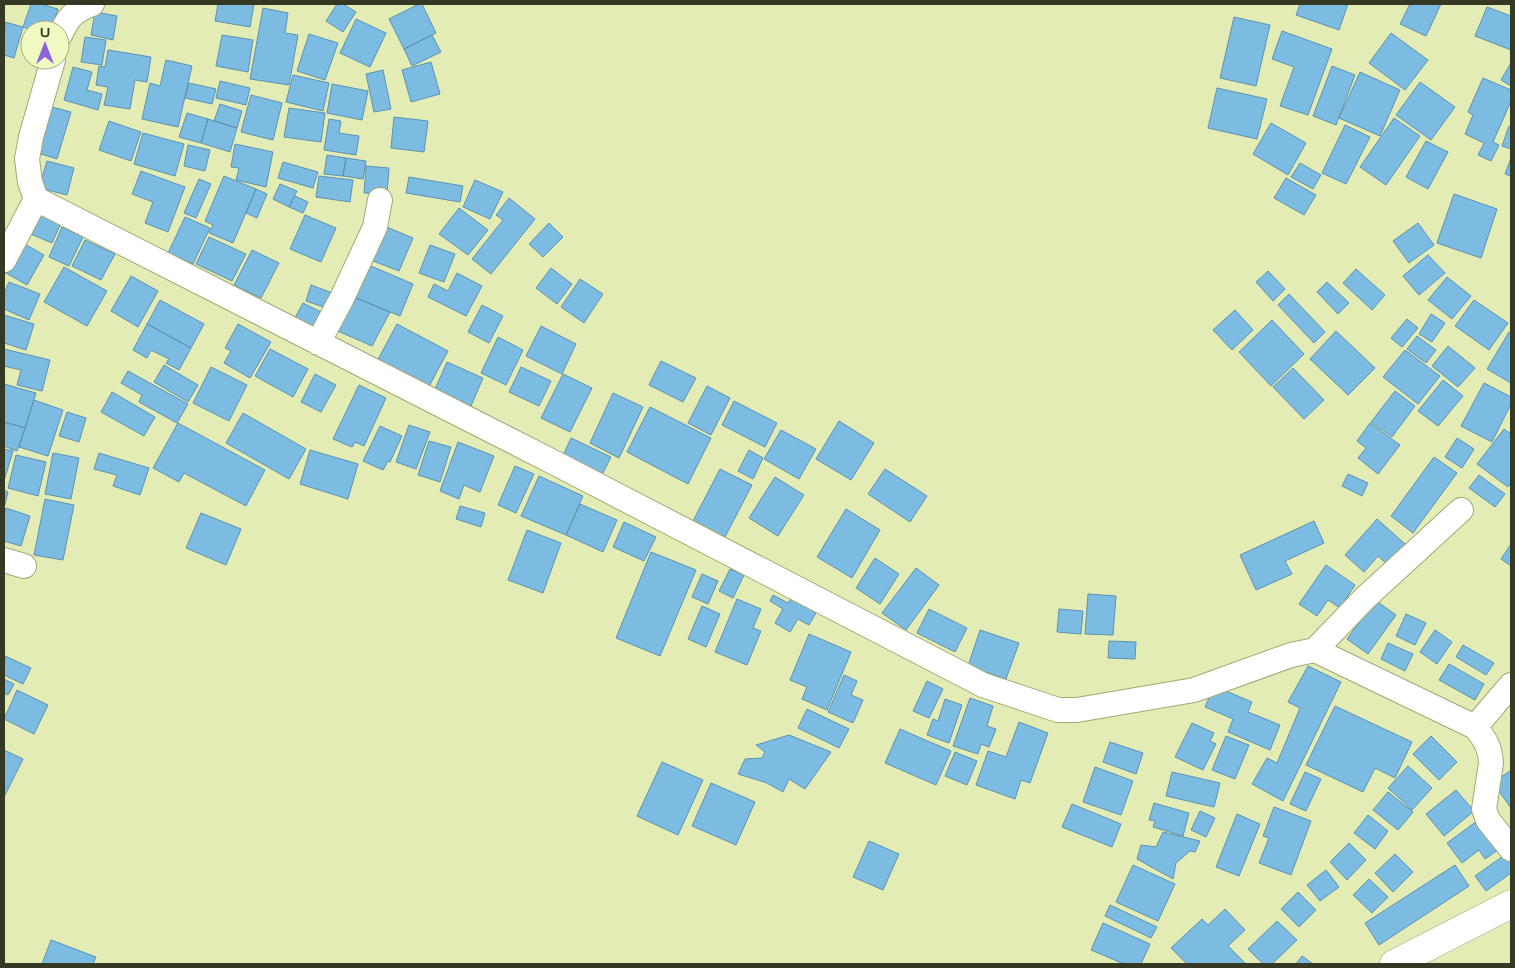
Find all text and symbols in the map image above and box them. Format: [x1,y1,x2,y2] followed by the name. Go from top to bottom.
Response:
[20,20,70,70] north arrow
[40,24,50,41] text: U

